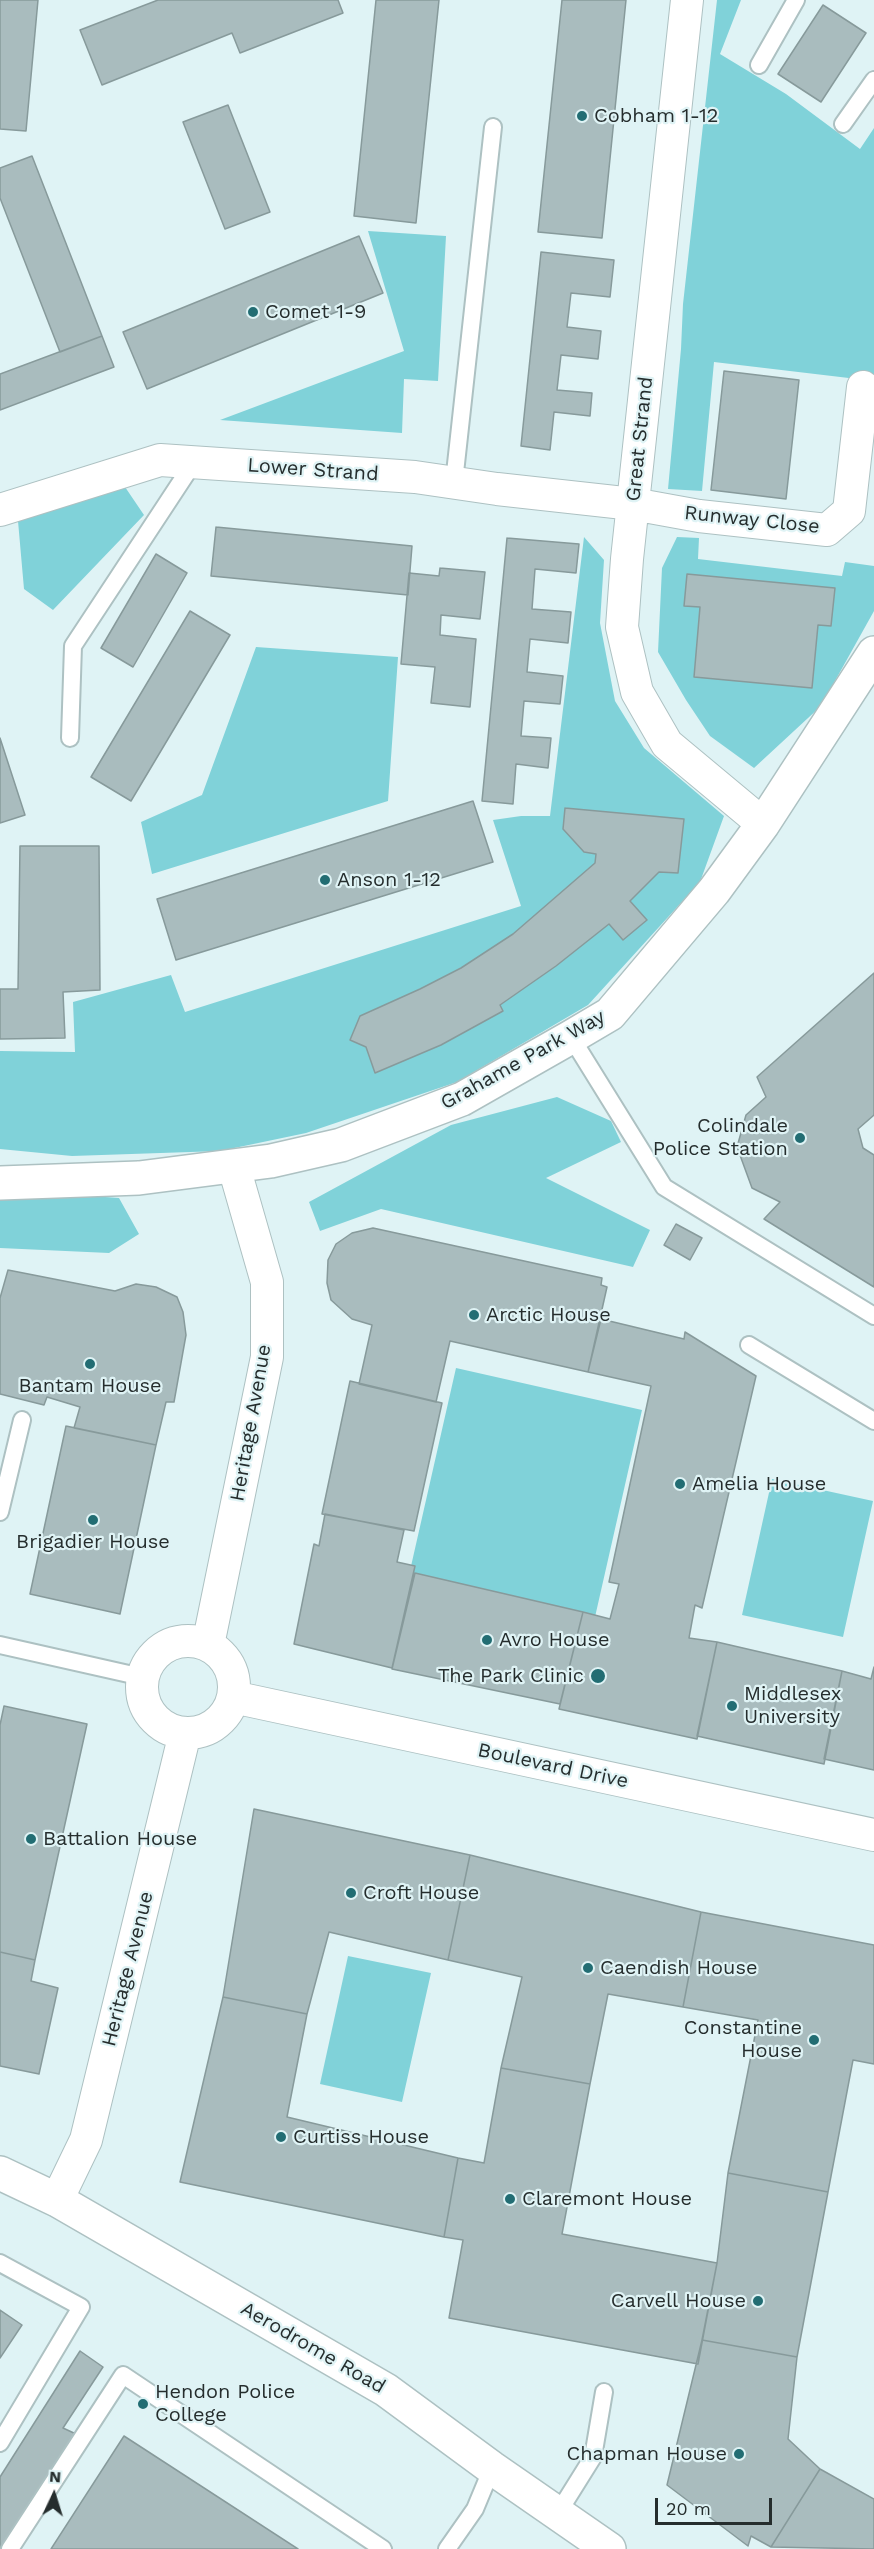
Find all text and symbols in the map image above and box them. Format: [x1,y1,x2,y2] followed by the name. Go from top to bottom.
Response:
[594,104,718,128] place label: Cobham 1-12
[575,109,589,123] marker: Cobham 1-12
[265,300,366,324] place label: Comet 1-9
[246,305,260,319] marker: Comet 1-9
[622,375,658,503] street label: Great Strand
[247,453,379,487] street label: Lower Strand
[683,501,821,539] street label: Runway Close
[337,868,441,892] place label: Anson 1-12
[318,873,332,887] marker: Anson 1-12
[437,1005,609,1115] street label: Grahame Park Way
[653,1114,788,1161] place label: Colindale Police Station
[793,1131,807,1145] marker: Colindale Police Station
[486,1303,611,1327] place label: Arctic House
[467,1308,481,1322] marker: Arctic House
[225,1343,277,1503] street label: Heritage Avenue
[83,1357,97,1371] marker: Bantam House
[18,1374,162,1398] place label: Bantam House
[692,1472,826,1496] place label: Amelia House
[673,1477,687,1491] marker: Amelia House
[86,1513,100,1527] marker: Brigadier House
[16,1530,170,1554] place label: Brigadier House
[499,1628,610,1652] place label: Avro House
[480,1633,494,1647] marker: Avro House
[438,1664,584,1688] place label: The Park Clinic
[589,1667,607,1685] marker: The Park Clinic
[744,1682,841,1729] place label: Middlesex University
[725,1699,739,1713] marker: Middlesex University
[476,1738,630,1794] street label: Boulevard Drive
[43,1827,197,1851] place label: Battalion House
[24,1832,38,1846] marker: Battalion House
[363,1881,479,1905] place label: Croft House
[344,1886,358,1900] marker: Croft House
[97,1889,159,2049] street label: Heritage Avenue
[600,1956,757,1980] place label: Caendish House
[581,1961,595,1975] marker: Caendish House
[684,2016,802,2063] place label: Constantine House
[807,2033,821,2047] marker: Constantine House
[293,2125,429,2149] place label: Curtiss House
[274,2130,288,2144] marker: Curtiss House
[522,2187,692,2211] place label: Claremont House
[503,2192,517,2206] marker: Claremont House
[611,2289,746,2313] place label: Carvell House
[751,2294,765,2308] marker: Carvell House
[236,2297,390,2399] street label: Aerodrome Road
[155,2380,295,2427] place label: Hendon Police College
[136,2397,150,2411] marker: Hendon Police College
[567,2442,727,2466] place label: Chapman House
[732,2447,746,2461] marker: Chapman House
[24,2465,84,2525] north arrow
[49,2467,62,2486] text: N
[658,2486,775,2524] scale bar
[666,2498,711,2519] text: 20 m

